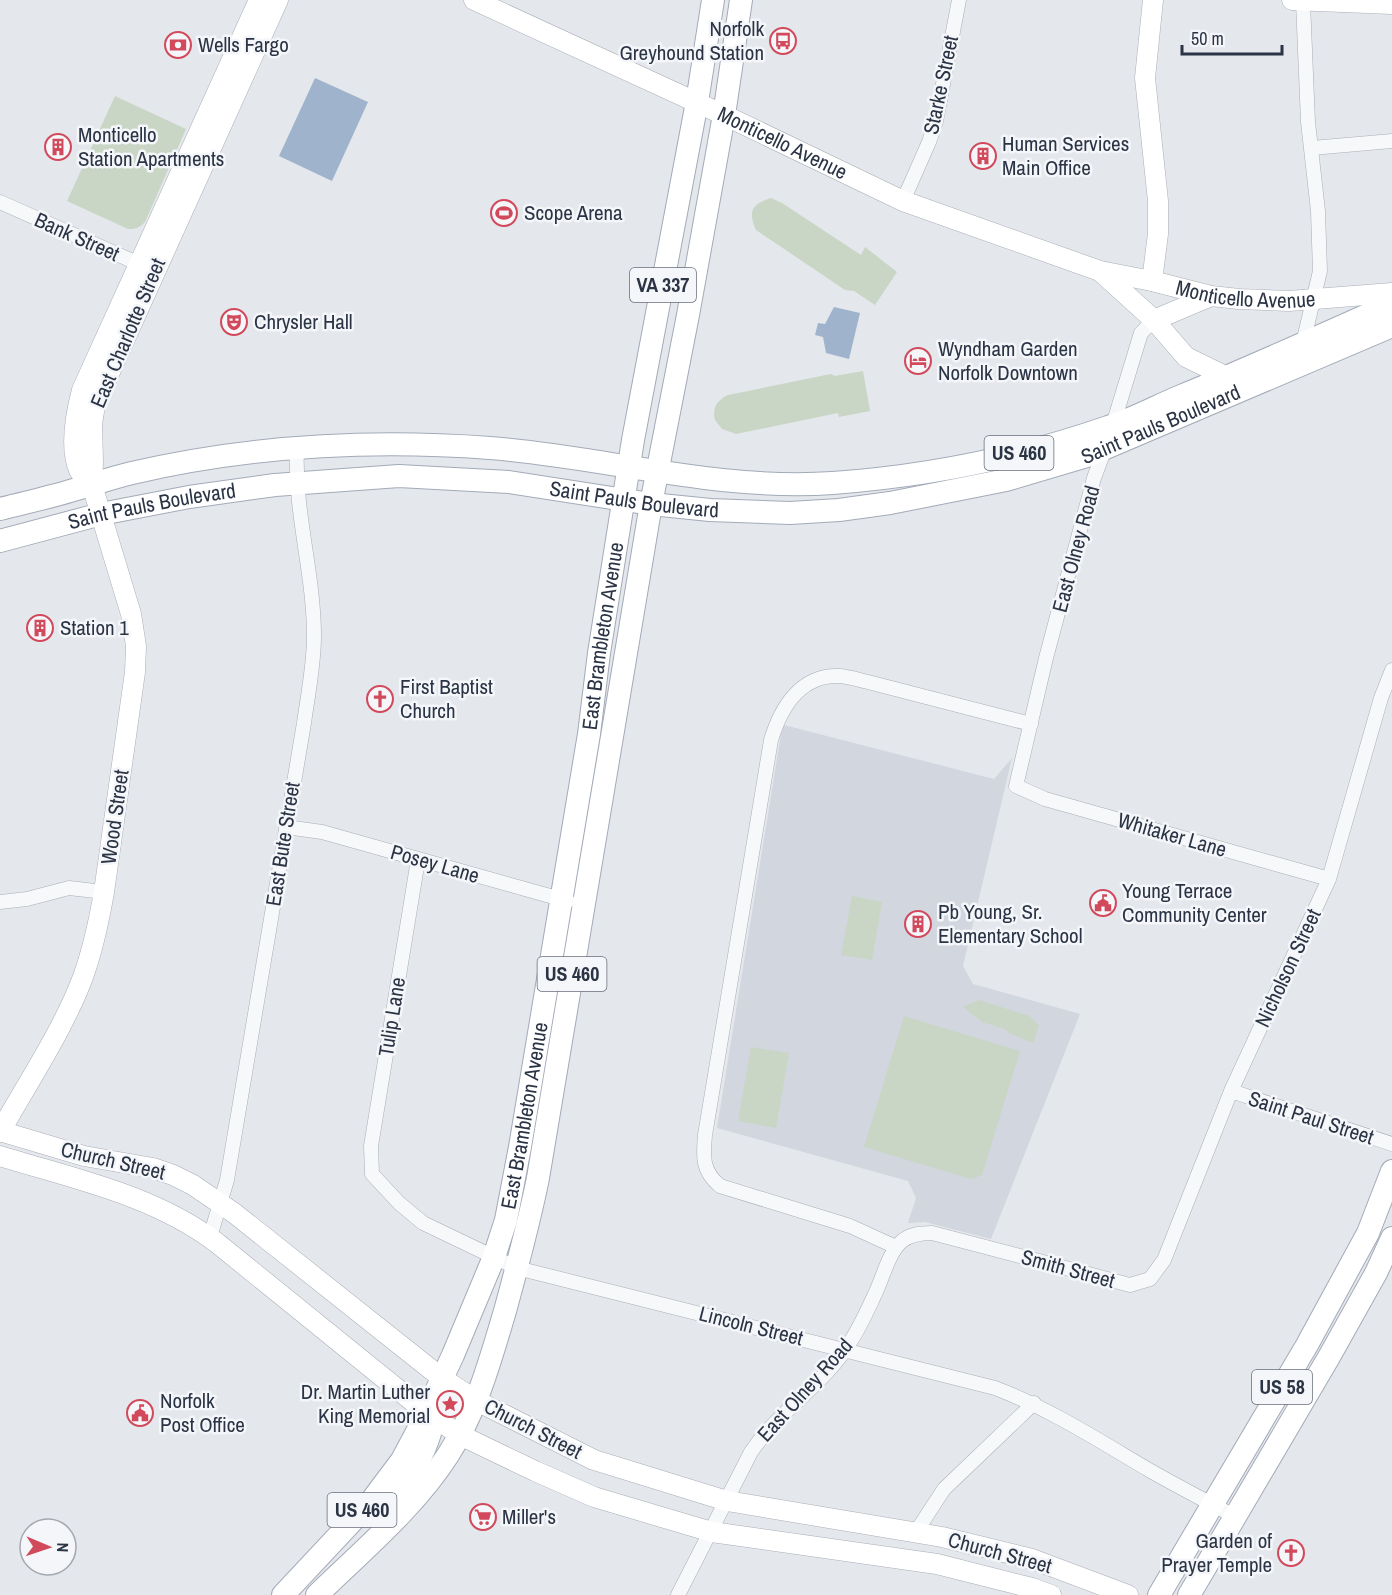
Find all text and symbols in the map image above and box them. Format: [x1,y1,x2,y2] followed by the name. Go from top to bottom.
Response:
[619,14,764,67] place label: Norfolk Greyhound Station
[1182,18,1282,56] scale bar
[768,26,798,56] bus stop icon: Norfolk Greyhound Station
[1191,26,1224,51] text: 50 m
[163,30,193,60] bank icon: Wells Fargo
[198,30,289,59] place label: Wells Fargo
[916,33,965,137] street label: Starke Street
[713,99,852,186] street label: Monticello Avenue
[78,120,224,173] place label: Monticello Station Apartments
[1002,129,1129,182] place label: Human Services Main Office
[43,132,73,162] building icon: Monticello Station Apartments
[968,141,998,171] building icon: Human Services Main Office
[489,198,519,228] sports icon: Scope Arena
[524,198,623,227] place label: Scope Arena
[30,205,124,268] street label: Bank Street
[83,253,172,412] street label: East Charlotte Street
[630,268,696,302] road number: VA 337
[1173,273,1316,315] street label: Monticello Avenue
[219,307,249,337] theatre icon: Chrysler Hall
[254,307,353,336] place label: Chrysler Hall
[938,334,1078,387] place label: Wyndham Garden Norfolk Downtown
[903,346,933,376] hotel icon: Wyndham Garden Norfolk Downtown
[1076,377,1245,471] street label: Saint Pauls Boulevard
[984,436,1054,470] road number: US 460
[548,473,719,524] street label: Saint Pauls Boulevard
[64,476,238,536] street label: Saint Pauls Boulevard
[1045,482,1106,615] street label: East Olney Road
[575,540,630,732] street label: East Brambleton Avenue
[25,613,55,643] building icon: Station 1
[60,613,129,642] place label: Station 1
[400,672,493,725] place label: First Baptist Church
[365,684,395,714] church icon: First Baptist Church
[94,767,136,866] street label: Wood Street
[258,780,307,908] street label: East Bute Street
[1114,805,1230,864] street label: Whitaker Lane
[387,837,483,890] street label: Posey Lane
[1122,876,1267,929] place label: Young Terrace Community Center
[1088,888,1118,918] public building icon: Young Terrace Community Center
[938,897,1083,950] place label: Pb Young, Sr. Elementary School
[1248,904,1328,1032] street label: Nicholson Street
[903,909,933,939] building icon: Pb Young, Sr. Elementary School
[538,957,606,991] road number: US 460
[371,975,412,1059] street label: Tulip Lane
[493,1020,555,1212] street label: East Brambleton Avenue
[1245,1084,1378,1151] street label: Saint Paul Street
[58,1134,168,1187] street label: Church Street
[1018,1242,1118,1295] street label: Smith Street
[696,1299,806,1352] street label: Lincoln Street
[750,1332,859,1448] street label: East Olney Road
[1252,1370,1312,1404] road number: US 58
[301,1377,430,1430] place label: Dr. Martin Luther King Memorial
[160,1386,245,1439] place label: Norfolk Post Office
[435,1389,465,1419] place icon: Dr. Martin Luther King Memorial
[479,1392,587,1466] street label: Church Street
[125,1398,155,1428] public building icon: Norfolk Post Office
[328,1493,397,1527] road number: US 460
[468,1502,498,1532] supermarket icon: Miller's
[502,1502,556,1531] place label: Miller's
[18,1517,78,1577] north arrow
[945,1525,1055,1580] street label: Church Street
[1161,1526,1272,1579] place label: Garden of Prayer Temple
[1276,1538,1306,1568] church icon: Garden of Prayer Temple
[52,1542,74,1553] text: N

